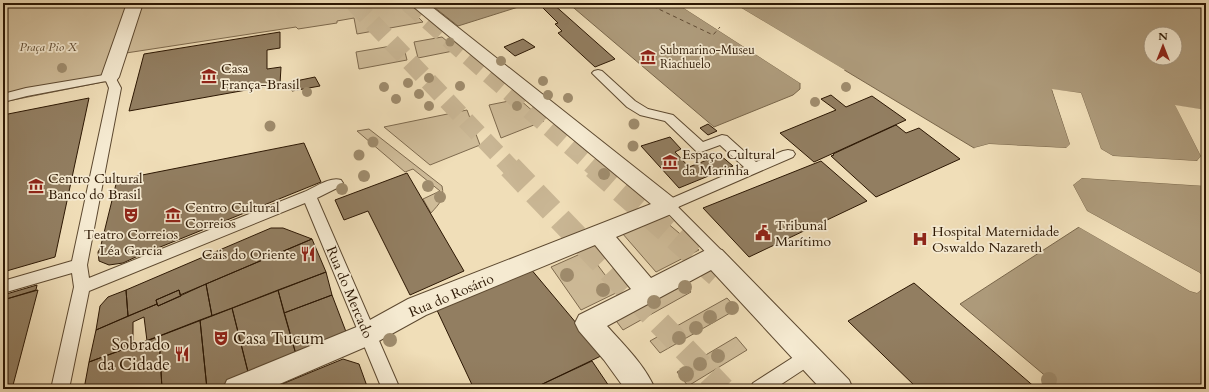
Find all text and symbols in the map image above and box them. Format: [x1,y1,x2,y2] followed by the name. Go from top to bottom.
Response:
[1143,26,1183,66] north arrow
[1158,29,1168,44] text: N
[19,39,77,55] park label: Praça Pio X
[660,42,755,72] place label: Submarino-Museu Riachuelo
[639,48,657,66] museum icon: Submarino-Museu Riachuelo
[221,59,300,94] place label: Casa França-Brasil
[200,67,218,85] museum icon: Casa França-Brasil
[682,145,776,180] place label: Espaço Cultural da Marinha
[661,153,679,171] museum icon: Espaço Cultural da Marinha
[48,169,143,204] place label: Centro Cultural Banco do Brasil
[27,177,45,195] museum icon: Centro Cultural Banco do Brasil
[185,198,280,233] place label: Centro Cultural Correios
[122,206,140,224] theatre icon: Teatro Correios Léa Garcia
[164,206,182,224] museum icon: Centro Cultural Correios
[775,216,831,251] place label: Tribunal Marítimo
[932,222,1059,257] place label: Hospital Maternidade Oswaldo Nazareth
[754,224,772,242] public building icon: Tribunal Marítimo
[84,225,179,260] place label: Teatro Correios Léa Garcia
[911,230,929,248] hospital icon: Hospital Maternidade Oswaldo Nazareth
[322,243,378,341] street label: Rua do Mercado
[202,245,296,264] place label: Cais do Oriente
[299,245,317,263] restaurant icon: Cais do Oriente
[406,269,497,322] street label: Rua do Rosário
[233,327,325,350] place label: Casa Tucum
[212,329,230,347] theatre icon: Casa Tucum
[98,333,170,376] place label: Sobrado da Cidade
[173,345,191,363] restaurant icon: Sobrado da Cidade

